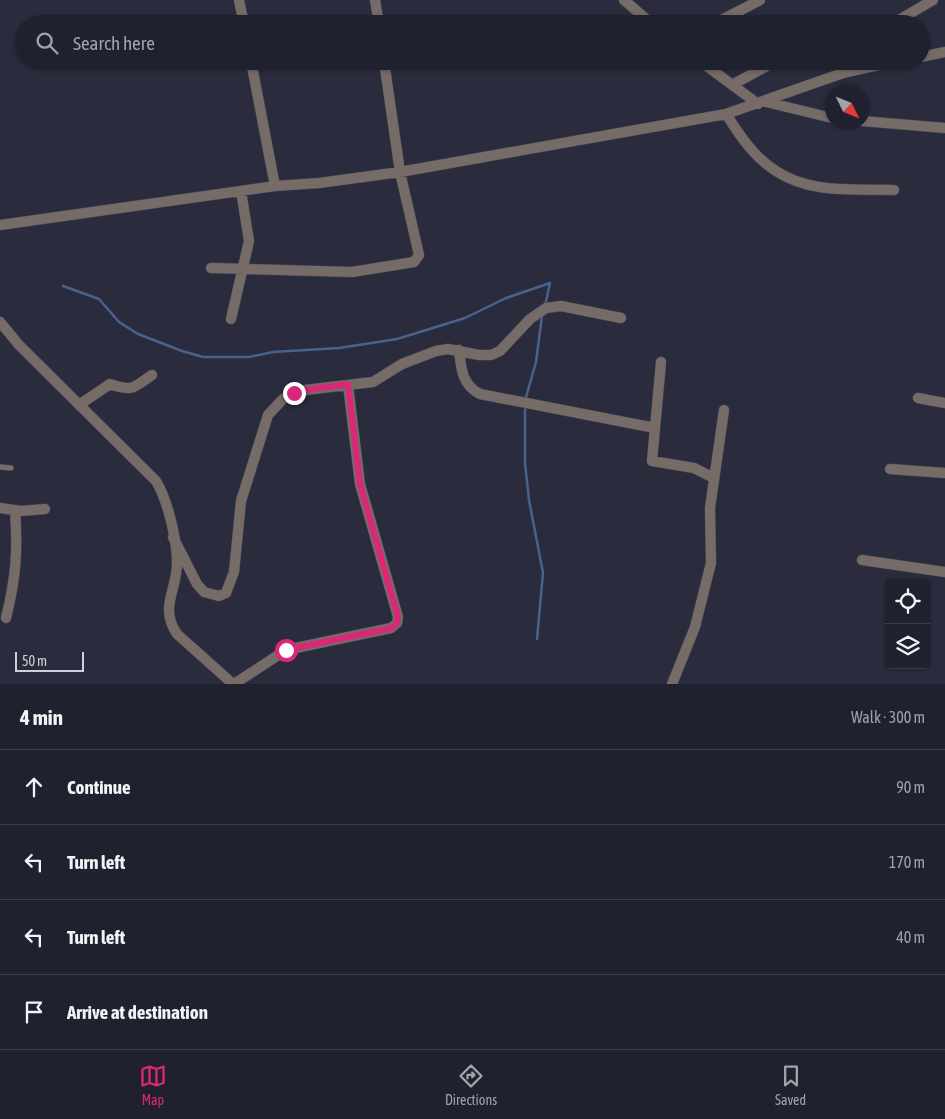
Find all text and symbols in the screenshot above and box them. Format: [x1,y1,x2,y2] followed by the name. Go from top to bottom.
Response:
[15,15,930,70] search box
[33,29,61,57] icon: search
[73,32,155,54] text: Search here
[825,85,870,130] north arrow
[283,382,306,405] route end
[885,579,930,669] map controls
[885,579,930,624] button: locate
[885,624,930,669] button: layers
[275,639,298,662] route start
[15,649,84,672] scale bar
[22,653,47,669] text: 50 m
[20,705,63,729] text: 4 min
[851,708,925,726] text: Walk · 300 m
[20,773,48,801] icon: ahead
[67,776,131,798] text: Continue
[896,778,925,796] text: 90 m
[20,848,48,876] icon: left
[67,851,125,873] text: Turn left
[889,853,925,871] text: 170 m
[20,923,48,951] icon: left
[67,926,125,948] text: Turn left
[896,928,925,946] text: 40 m
[20,998,48,1026] icon: arrive
[67,1001,208,1023] text: Arrive at destination
[139,1062,167,1108] tab: Map
[445,1062,497,1108] tab: Directions
[775,1062,806,1108] tab: Saved

